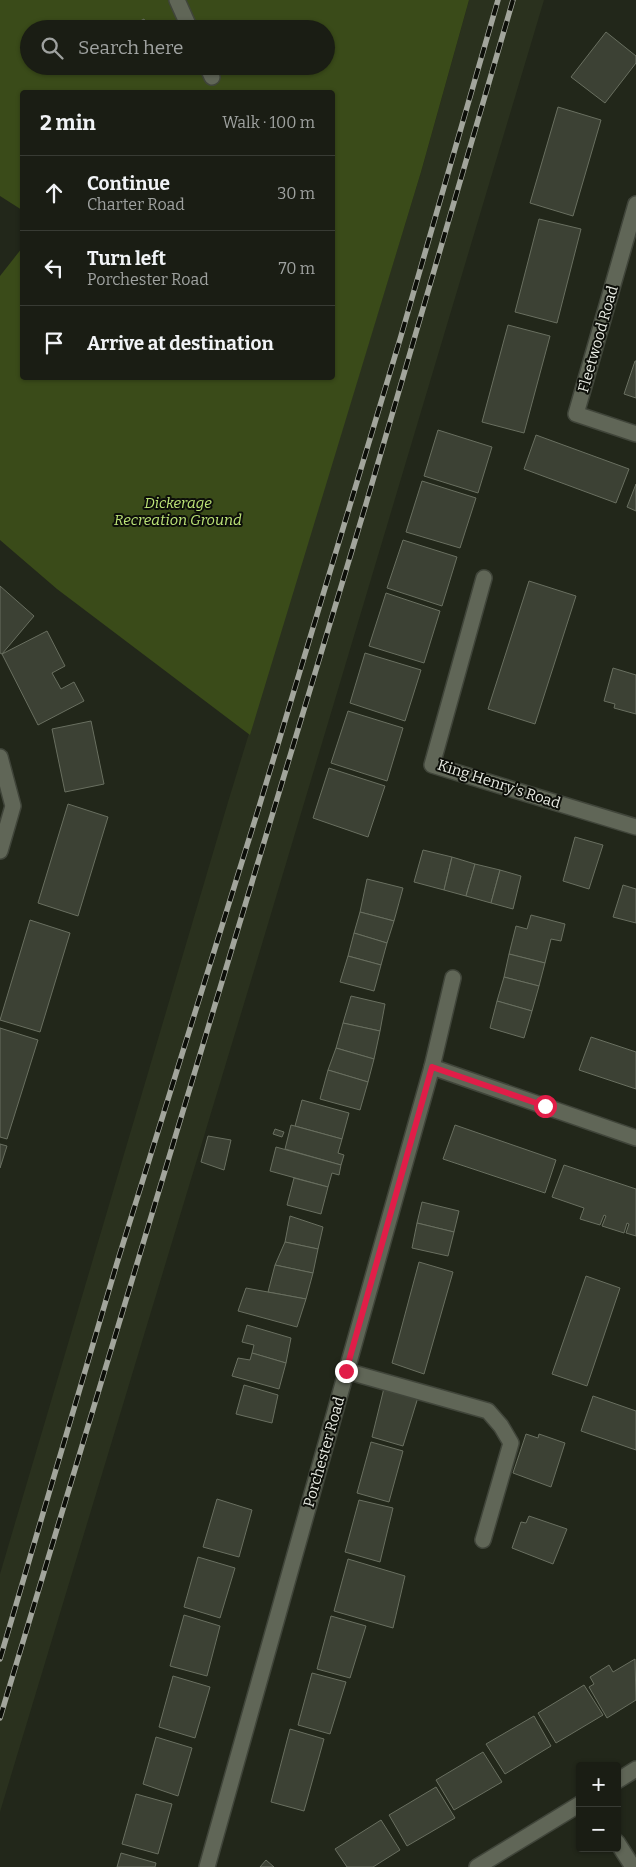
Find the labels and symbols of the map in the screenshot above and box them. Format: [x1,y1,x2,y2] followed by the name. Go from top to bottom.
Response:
[574,283,622,395] street label: Fleetwood Road
[114,494,242,529] park label: Dickerage Recreation Ground
[435,756,563,812] street label: King Henry's Road
[534,1095,557,1118] route start
[335,1360,358,1383] route end
[300,1395,348,1509] street label: Porchester Road

